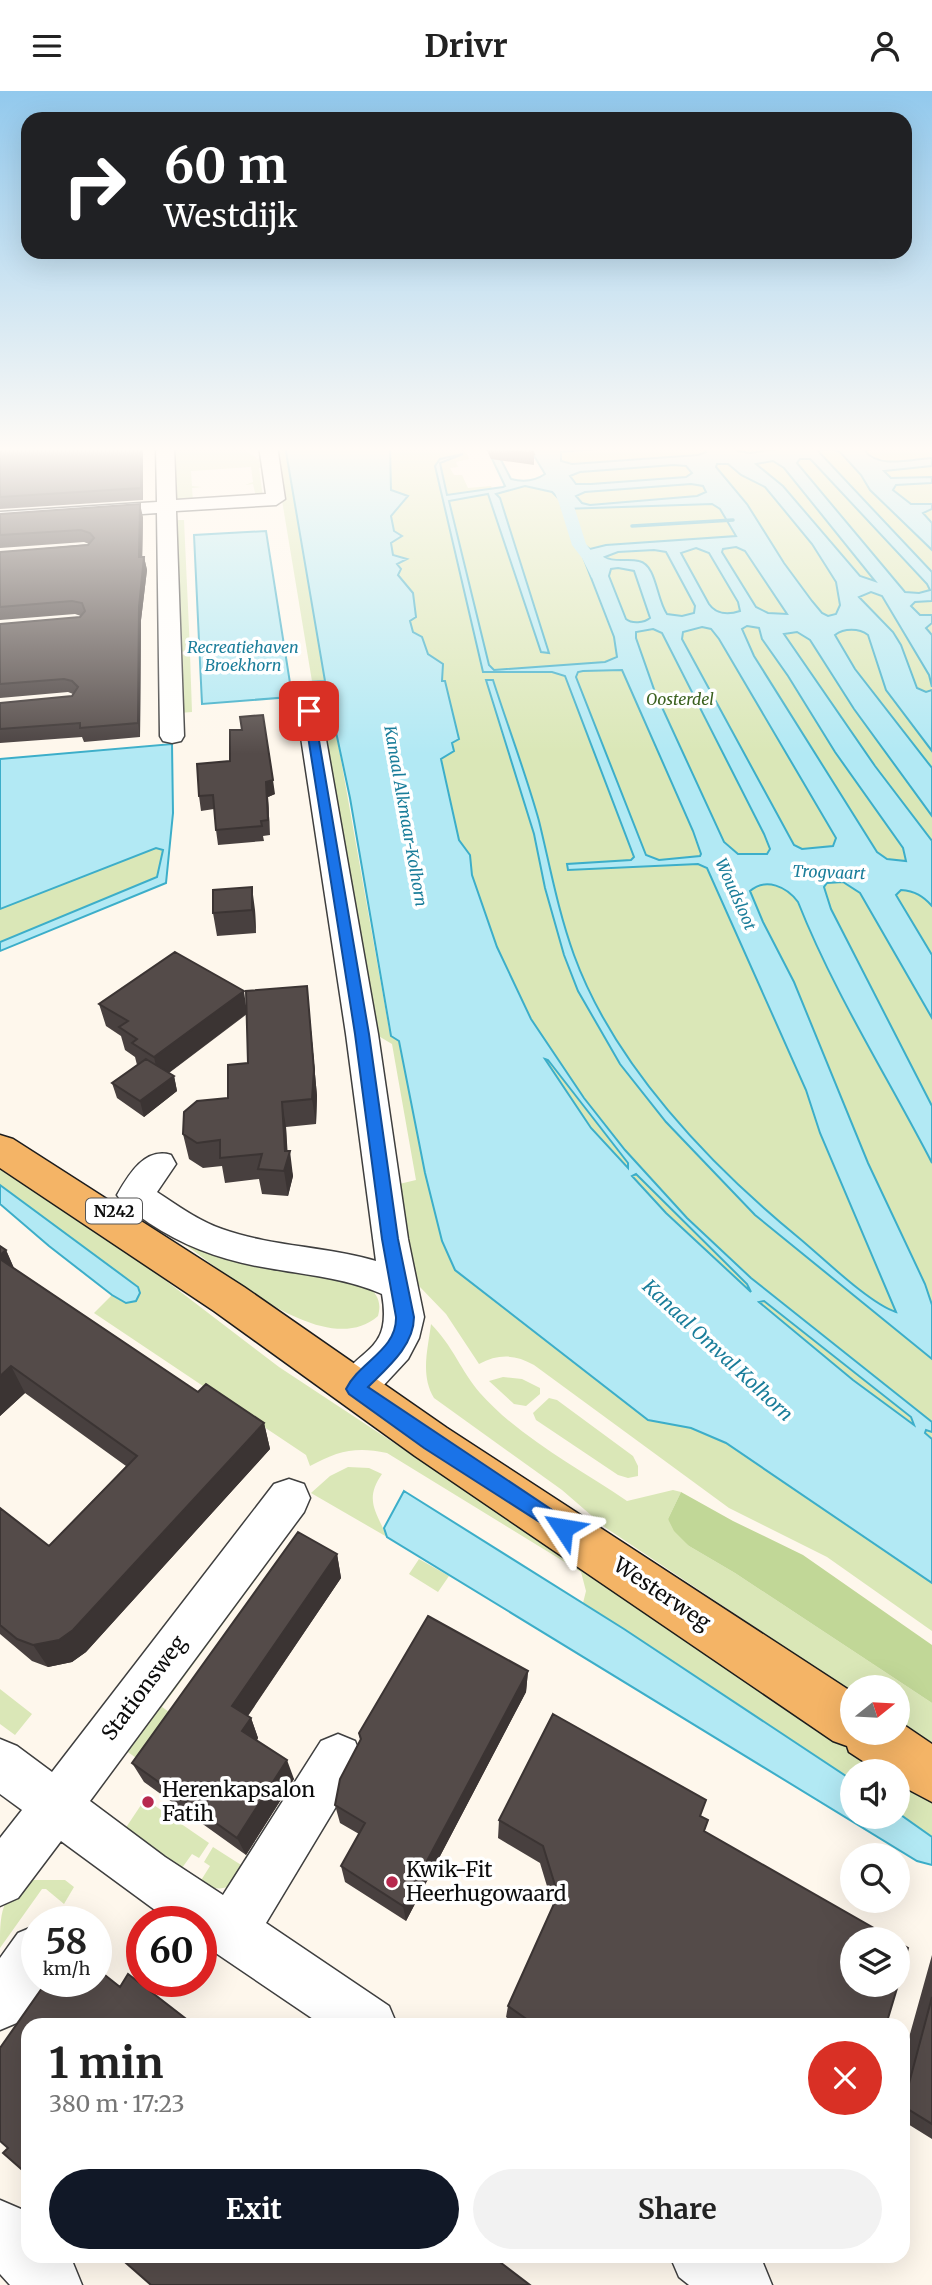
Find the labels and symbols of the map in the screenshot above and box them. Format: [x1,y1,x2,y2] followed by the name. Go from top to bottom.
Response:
[187,637,299,675] water label: Recreatiehaven Broekhorn
[279,681,339,741] pin
[646,689,714,709] park label: Oosterdel
[380,723,432,908] water label: Kanaal Alkmaar-Kolhorn
[711,855,761,933] water label: Woudsloot
[792,861,866,883] water label: Trogvaart
[86,1199,142,1223] road number: N242
[637,1273,798,1426] water label: Kanaal Omval Kolhorn
[526,1491,600,1565] position arrow
[608,1551,716,1636] street label: Westerweg
[95,1630,192,1746] street label: Stationsweg
[840,1675,910,1745] north arrow
[162,1776,315,1827] place label: Herenkapsalon Fatih
[140,1794,156,1810] marker: Herenkapsalon Fatih
[406,1856,567,1907] place label: Kwik-Fit Heerhugowaard
[384,1874,400,1890] marker: Kwik-Fit Heerhugowaard
[126,1906,217,1997] speed limit sign: 60

